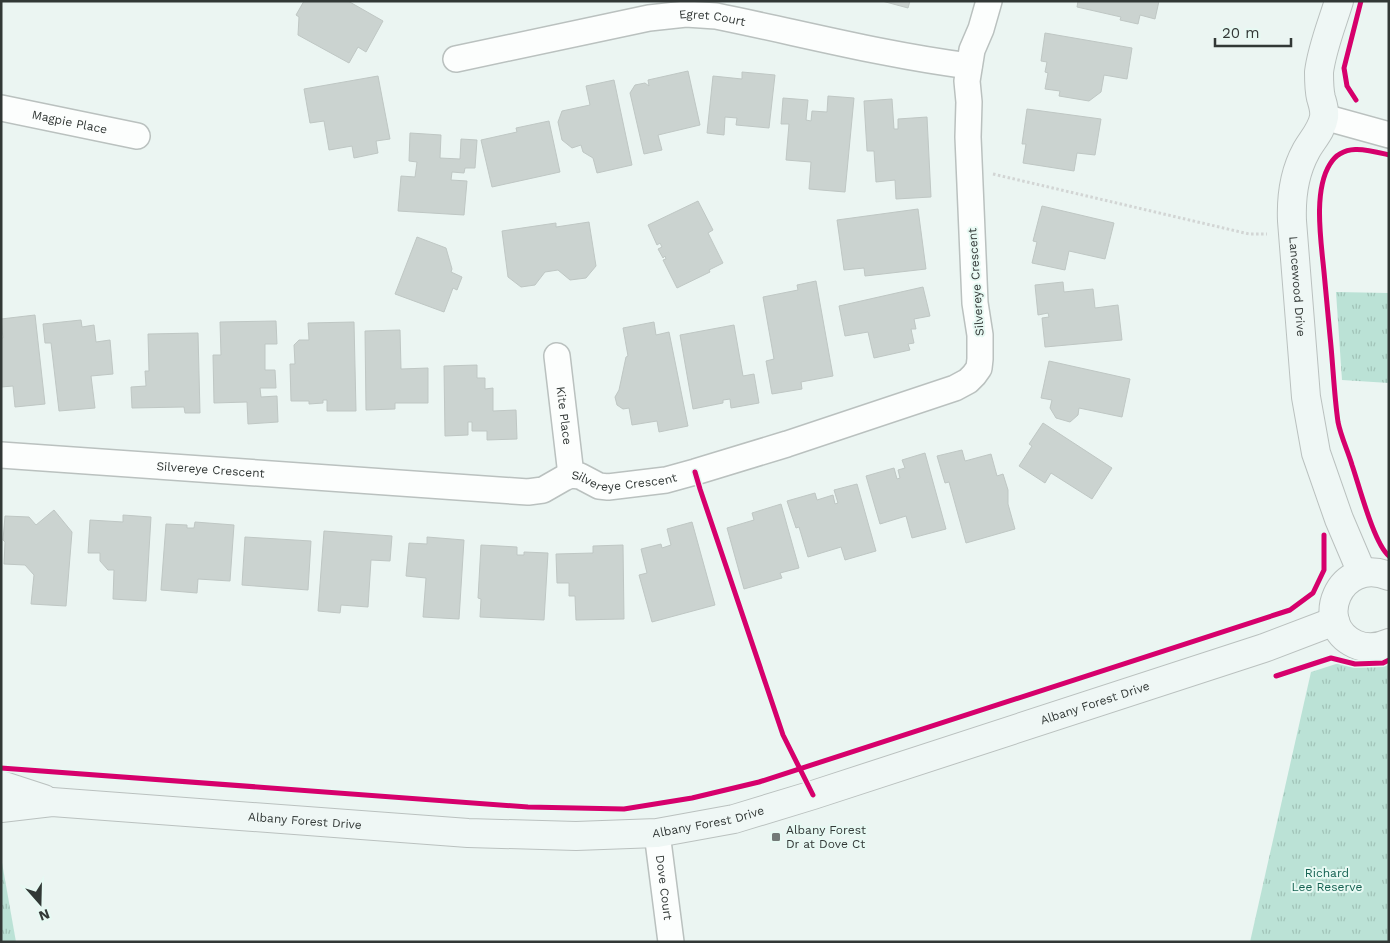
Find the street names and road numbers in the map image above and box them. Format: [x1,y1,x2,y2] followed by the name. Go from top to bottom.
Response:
[678,7,747,29] street label: Egret Court
[31,108,109,137] street label: Magpie Place
[965,228,987,336] street label: Silvereye Crescent
[1286,236,1308,337] street label: Lancewood Drive
[554,386,574,446] street label: Kite Place
[156,459,265,480] street label: Silvereye Crescent
[571,468,678,494] street label: Silvereye Crescent
[1039,679,1151,727] street label: Albany Forest Drive
[652,803,766,840] street label: Albany Forest Drive
[248,810,362,832] street label: Albany Forest Drive
[653,854,675,921] street label: Dove Court

